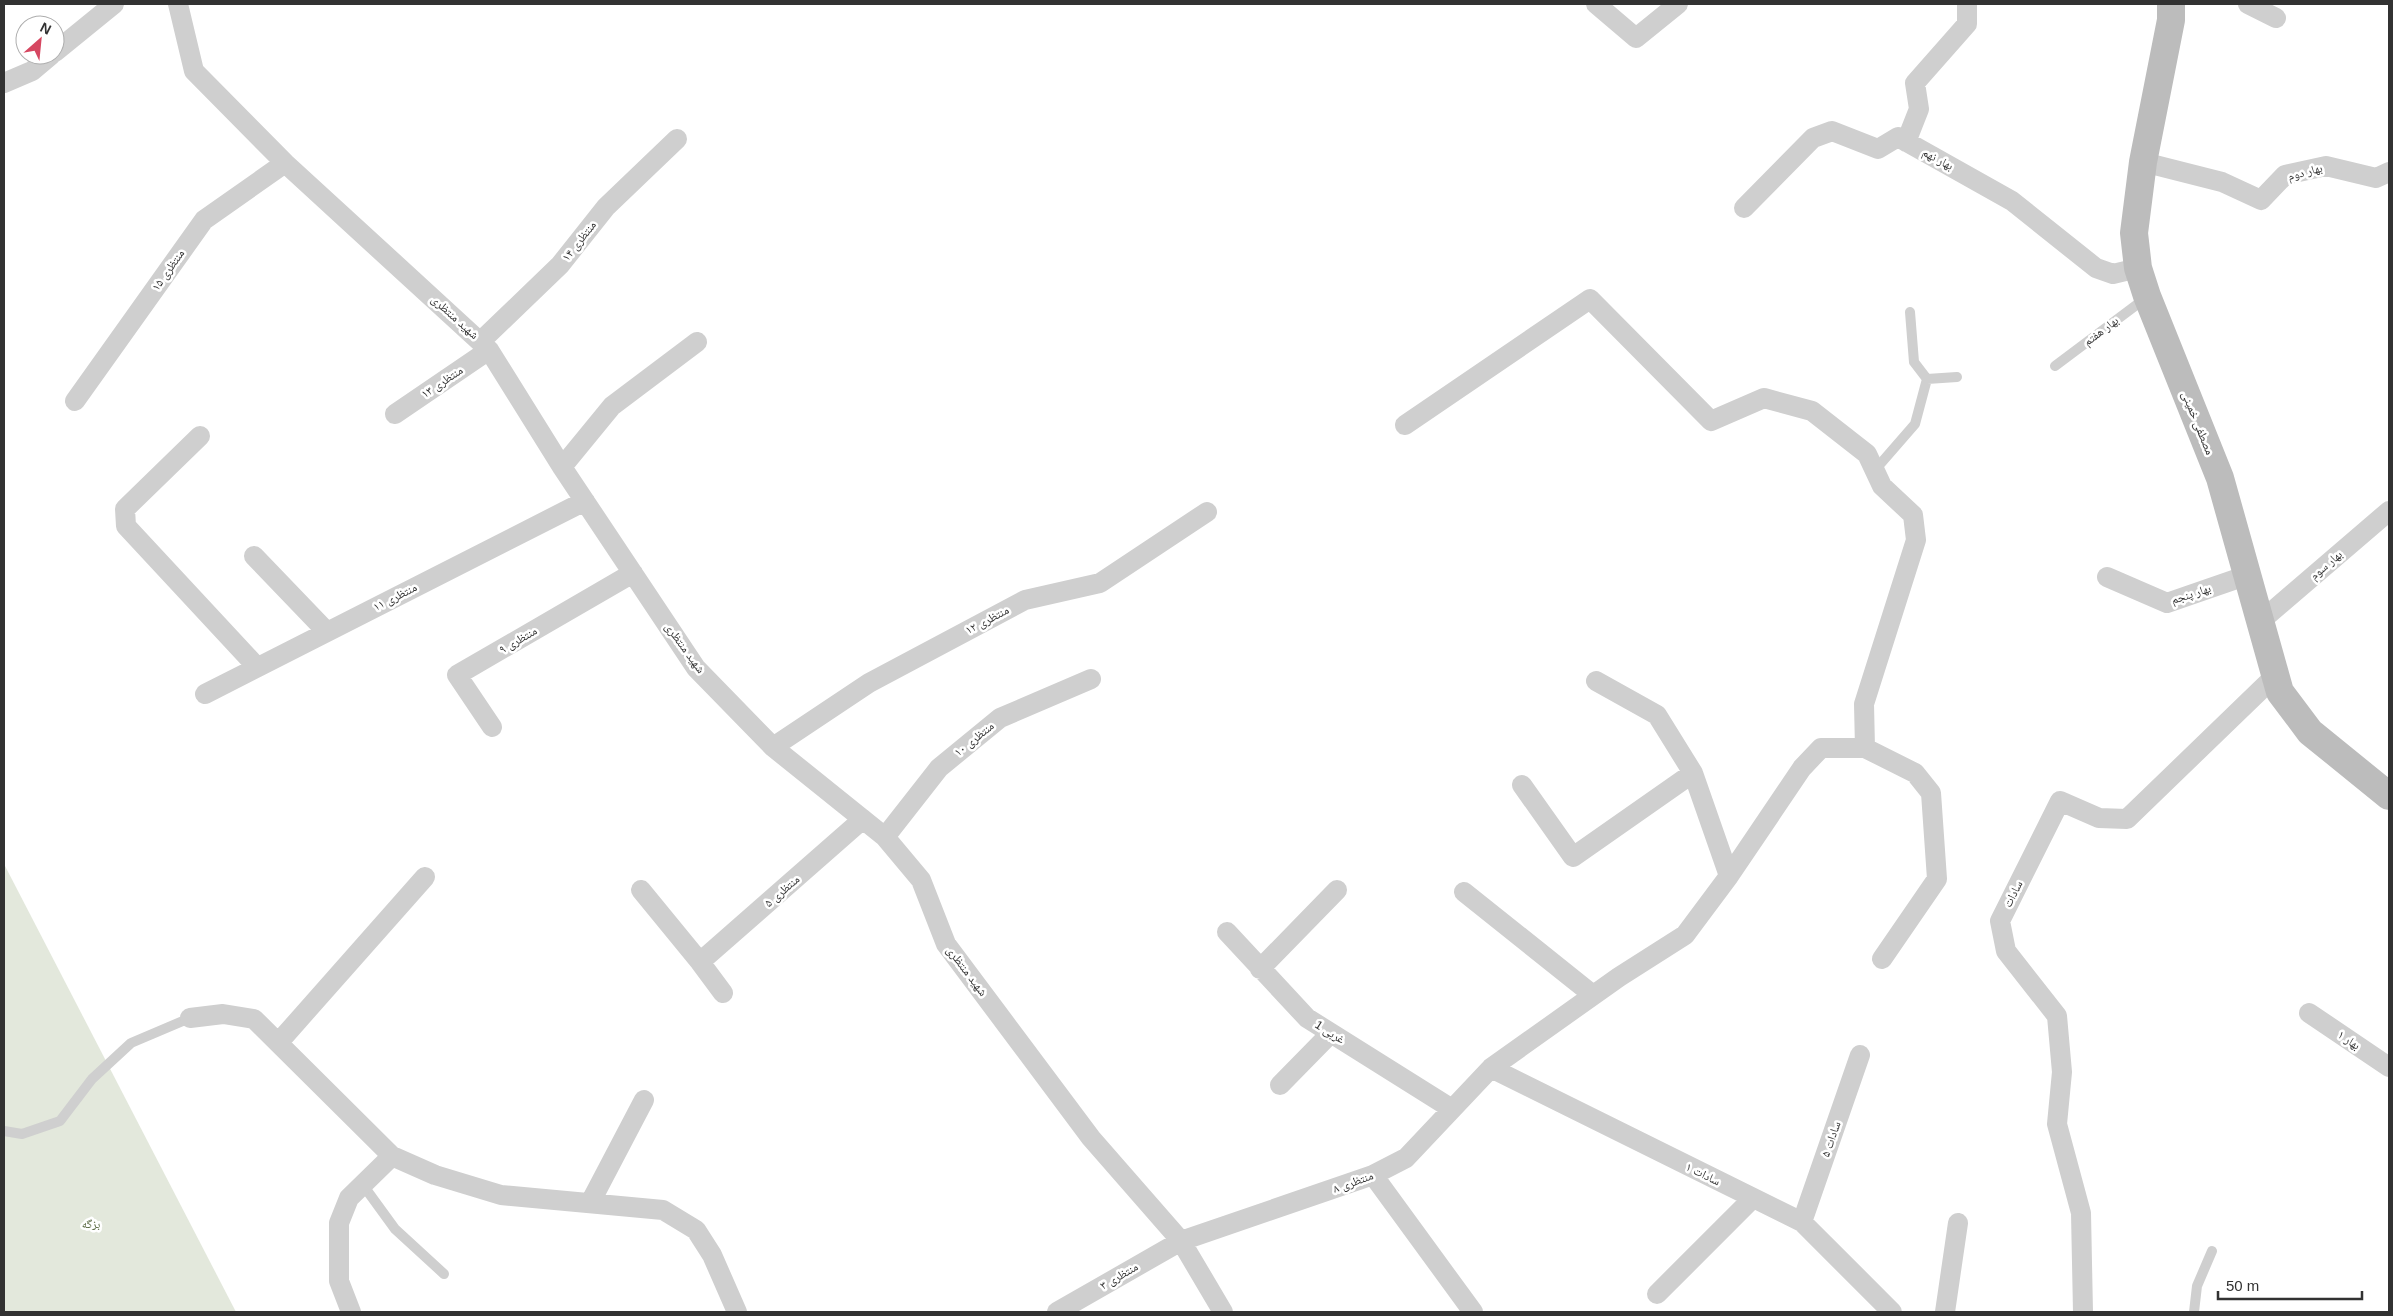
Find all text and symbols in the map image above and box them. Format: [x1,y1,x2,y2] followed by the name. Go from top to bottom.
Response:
[15,15,65,65] north arrow
[38,19,54,38] text: N
[1920,145,1956,174] street label: بهار نهم
[2286,161,2324,184] street label: بهار دوم
[559,218,599,264] street label: منتظری ۱۴
[149,247,187,293] street label: منتظری ۱۵
[428,292,482,342] street label: شهید منتظری
[2081,313,2122,350] street label: بهار هفتم
[419,363,465,401] street label: منتظری ۱۳
[2179,389,2217,457] street label: مصطفی خمینی
[2307,547,2346,584] street label: بهار سوم
[371,580,419,614] street label: منتظری ۱۱
[2169,581,2213,608] street label: بهار پنجم
[963,603,1011,637] street label: منتظری ۱۲
[662,620,708,676] street label: شهید منتظری
[496,623,540,657] street label: منتظری ۹
[951,719,997,759] street label: منتظری ۱۰
[762,872,802,910] street label: منتظری ۵
[2000,878,2026,910] street label: سادات
[944,943,990,999] street label: شهید منتظری
[1312,1017,1347,1047] street label: غربی 1
[2335,1027,2363,1053] street label: بهار ۱
[1818,1119,1844,1159] street label: سادات ۵
[1683,1160,1723,1188] street label: سادات ۱
[1331,1168,1375,1196] street label: منتظری ۸
[82,1217,100,1231] park label: بزگه
[1097,1259,1141,1293] street label: منتظری ۳
[2218,1268,2362,1300] scale bar
[2226,1277,2259,1294] text: 50 m

